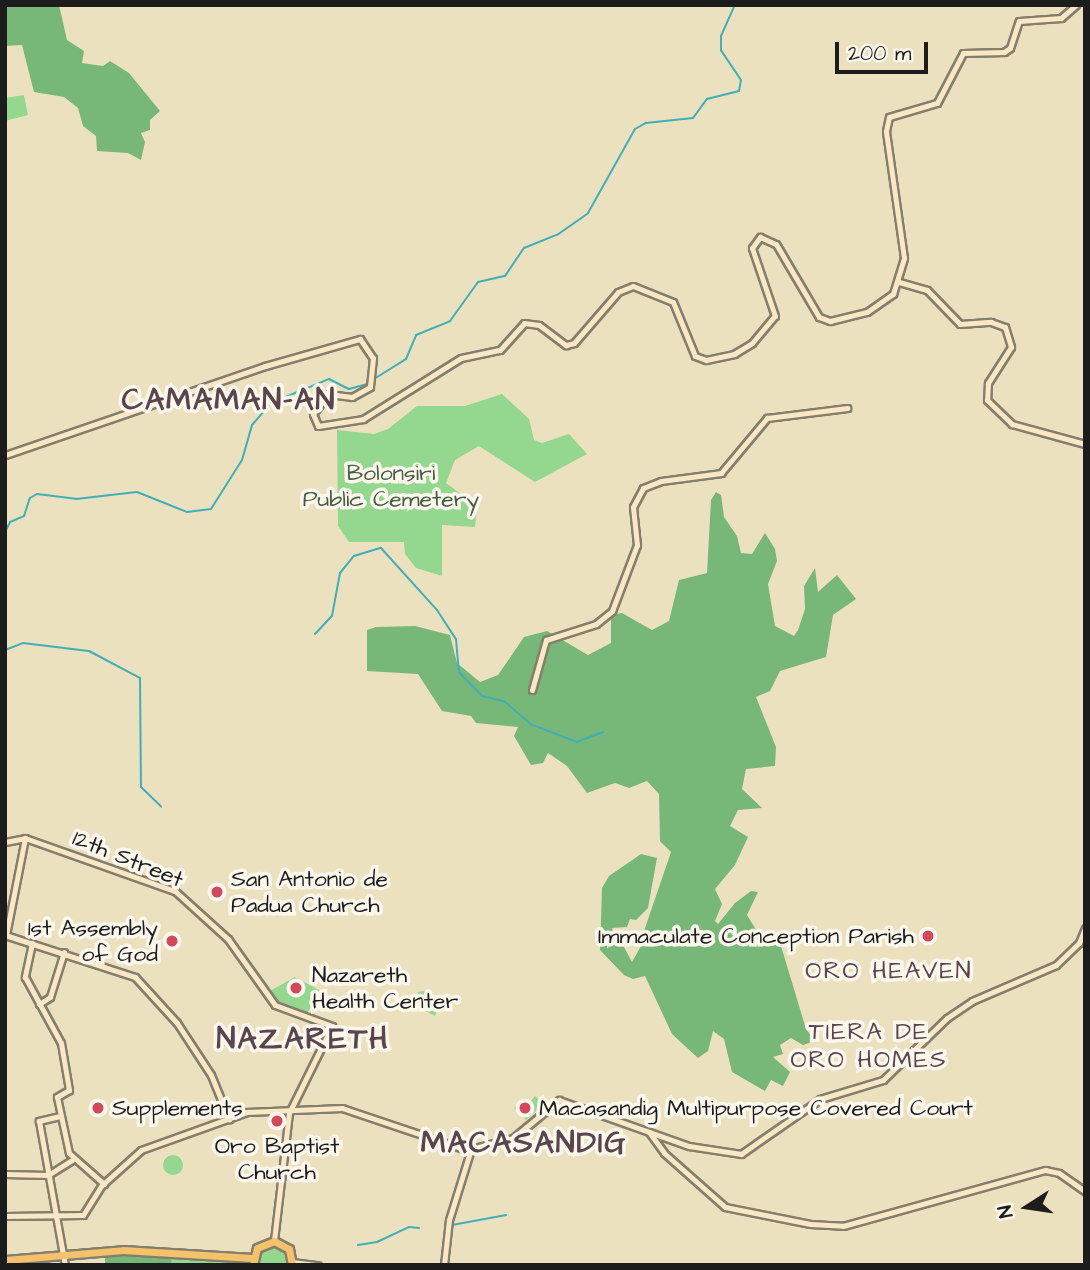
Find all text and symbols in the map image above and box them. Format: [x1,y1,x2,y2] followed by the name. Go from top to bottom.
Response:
[838,28,931,72] scale bar
[848,39,911,68] text: 200 m
[123,382,335,418] district label: CAMAMAN-AN
[303,459,479,513] park label: Bolonsiri Public Cemetery
[69,824,187,894] street label: 12th Street
[231,865,388,919] place label: San Antonio de Padua Church
[209,884,225,900] marker: San Antonio de Padua Church
[28,914,158,968] place label: 1st Assembly of God
[598,922,914,950] place label: Immaculate Conception Parish
[920,928,936,944] marker: Immaculate Conception Parish
[164,933,180,949] marker: 1st Assembly of God
[807,958,971,986] district label: ORO HEAVEN
[312,961,458,1015] place label: Nazareth Health Center
[286,978,306,998] marker: Nazareth Health Center
[792,1019,946,1075] district label: TIERA DE ORO HOMES
[218,1021,388,1057] district label: NAZARETH
[112,1094,243,1122] place label: Supplements
[539,1094,973,1122] place label: Macasandig Multipurpose Covered Court
[90,1100,106,1116] marker: Supplements
[517,1100,533,1116] marker: Macasandig Multipurpose Covered Court
[269,1113,285,1129] marker: Oro Baptist Church
[422,1125,626,1161] district label: MACASANDIG
[215,1132,339,1186] place label: Oro Baptist Church
[992,1172,1062,1242] north arrow
[992,1203,1020,1220] text: N

